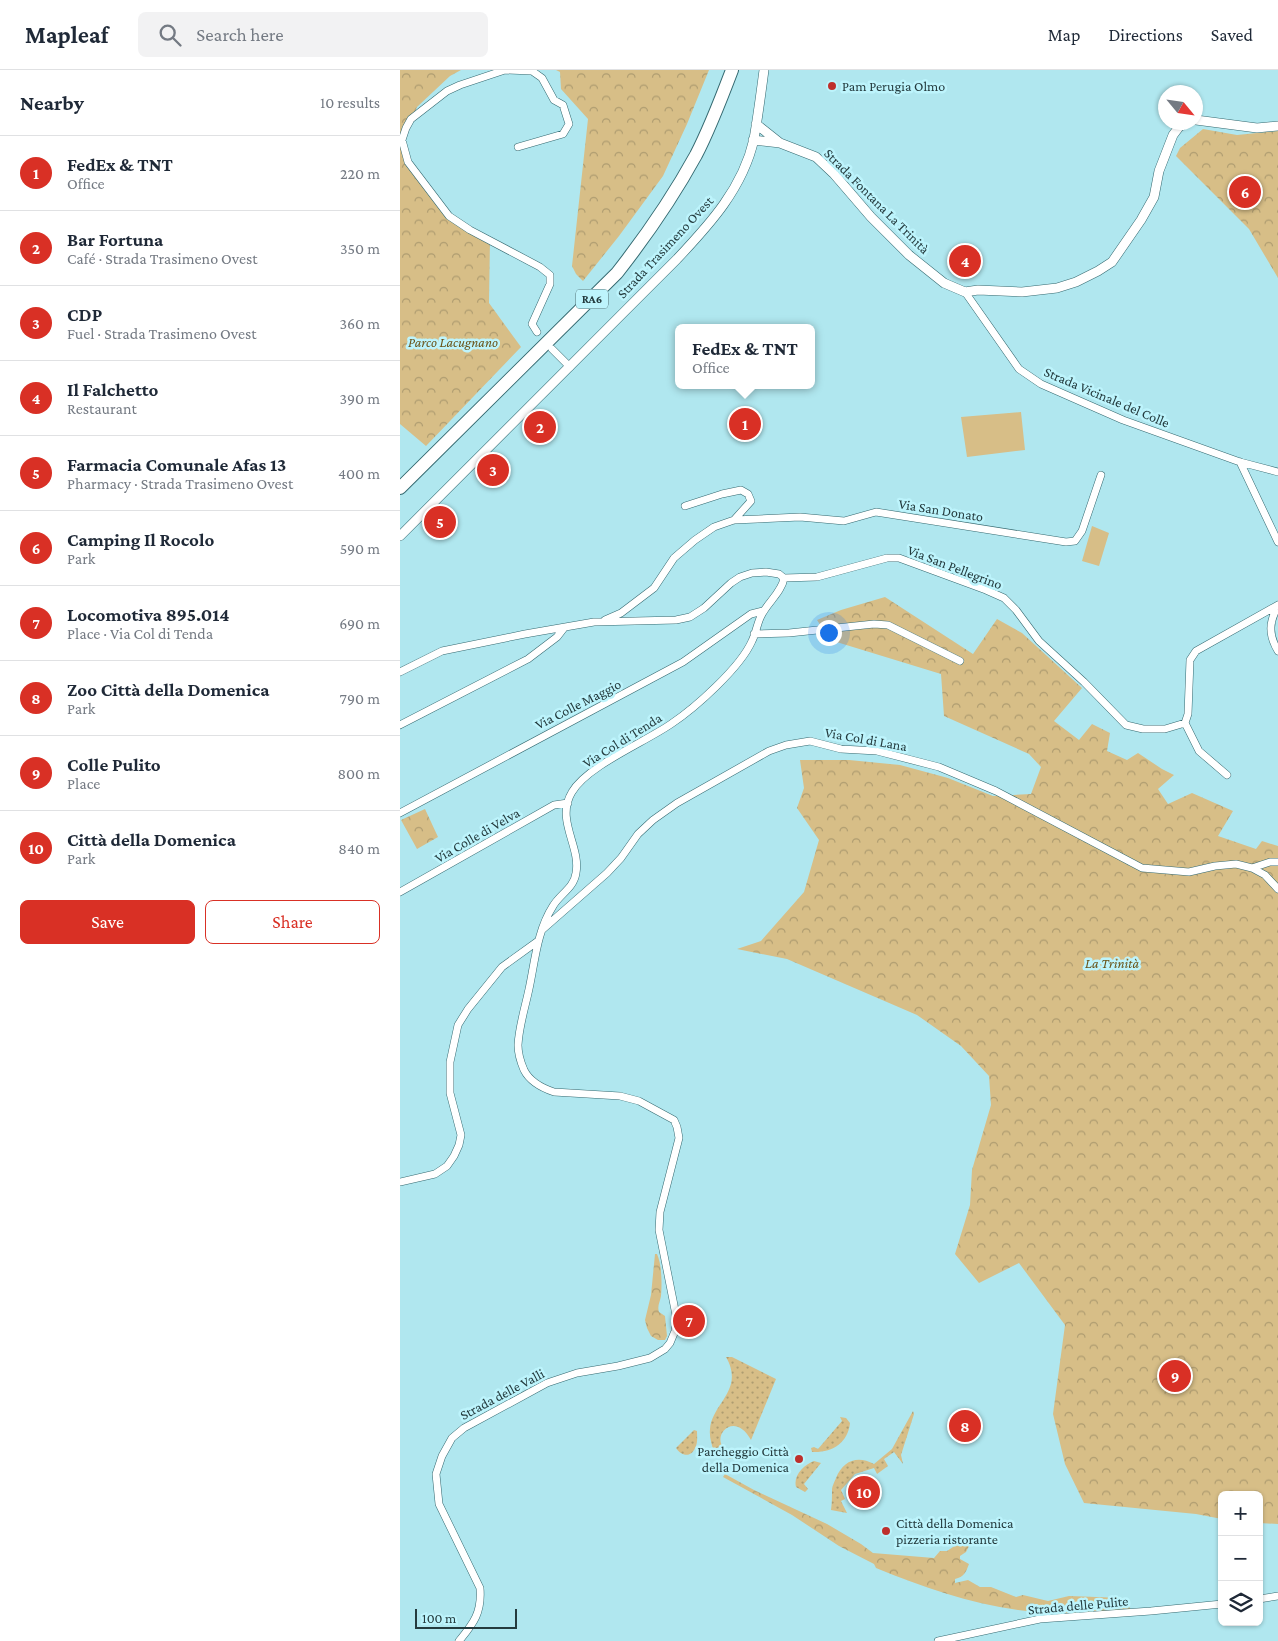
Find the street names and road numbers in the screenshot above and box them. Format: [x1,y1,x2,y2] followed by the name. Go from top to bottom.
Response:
[821,145,933,257] street label: Strada Fontana La Trinità
[614,193,717,301] street label: Strada Trasimeno Ovest
[576,290,608,308] road number: RA6
[1042,363,1172,431] street label: Strada Vicinale del Colle
[898,495,985,525] street label: Via San Donato
[905,542,1005,592] street label: Via San Pellegrino
[532,676,624,732] street label: Via Colle Maggio
[579,709,665,771] street label: Via Col di Tenda
[824,724,909,754] street label: Via Col di Lana
[432,804,523,866] street label: Via Colle di Velva
[457,1365,547,1423] street label: Strada delle Valli
[1027,1593,1129,1617] street label: Strada delle Pulite

